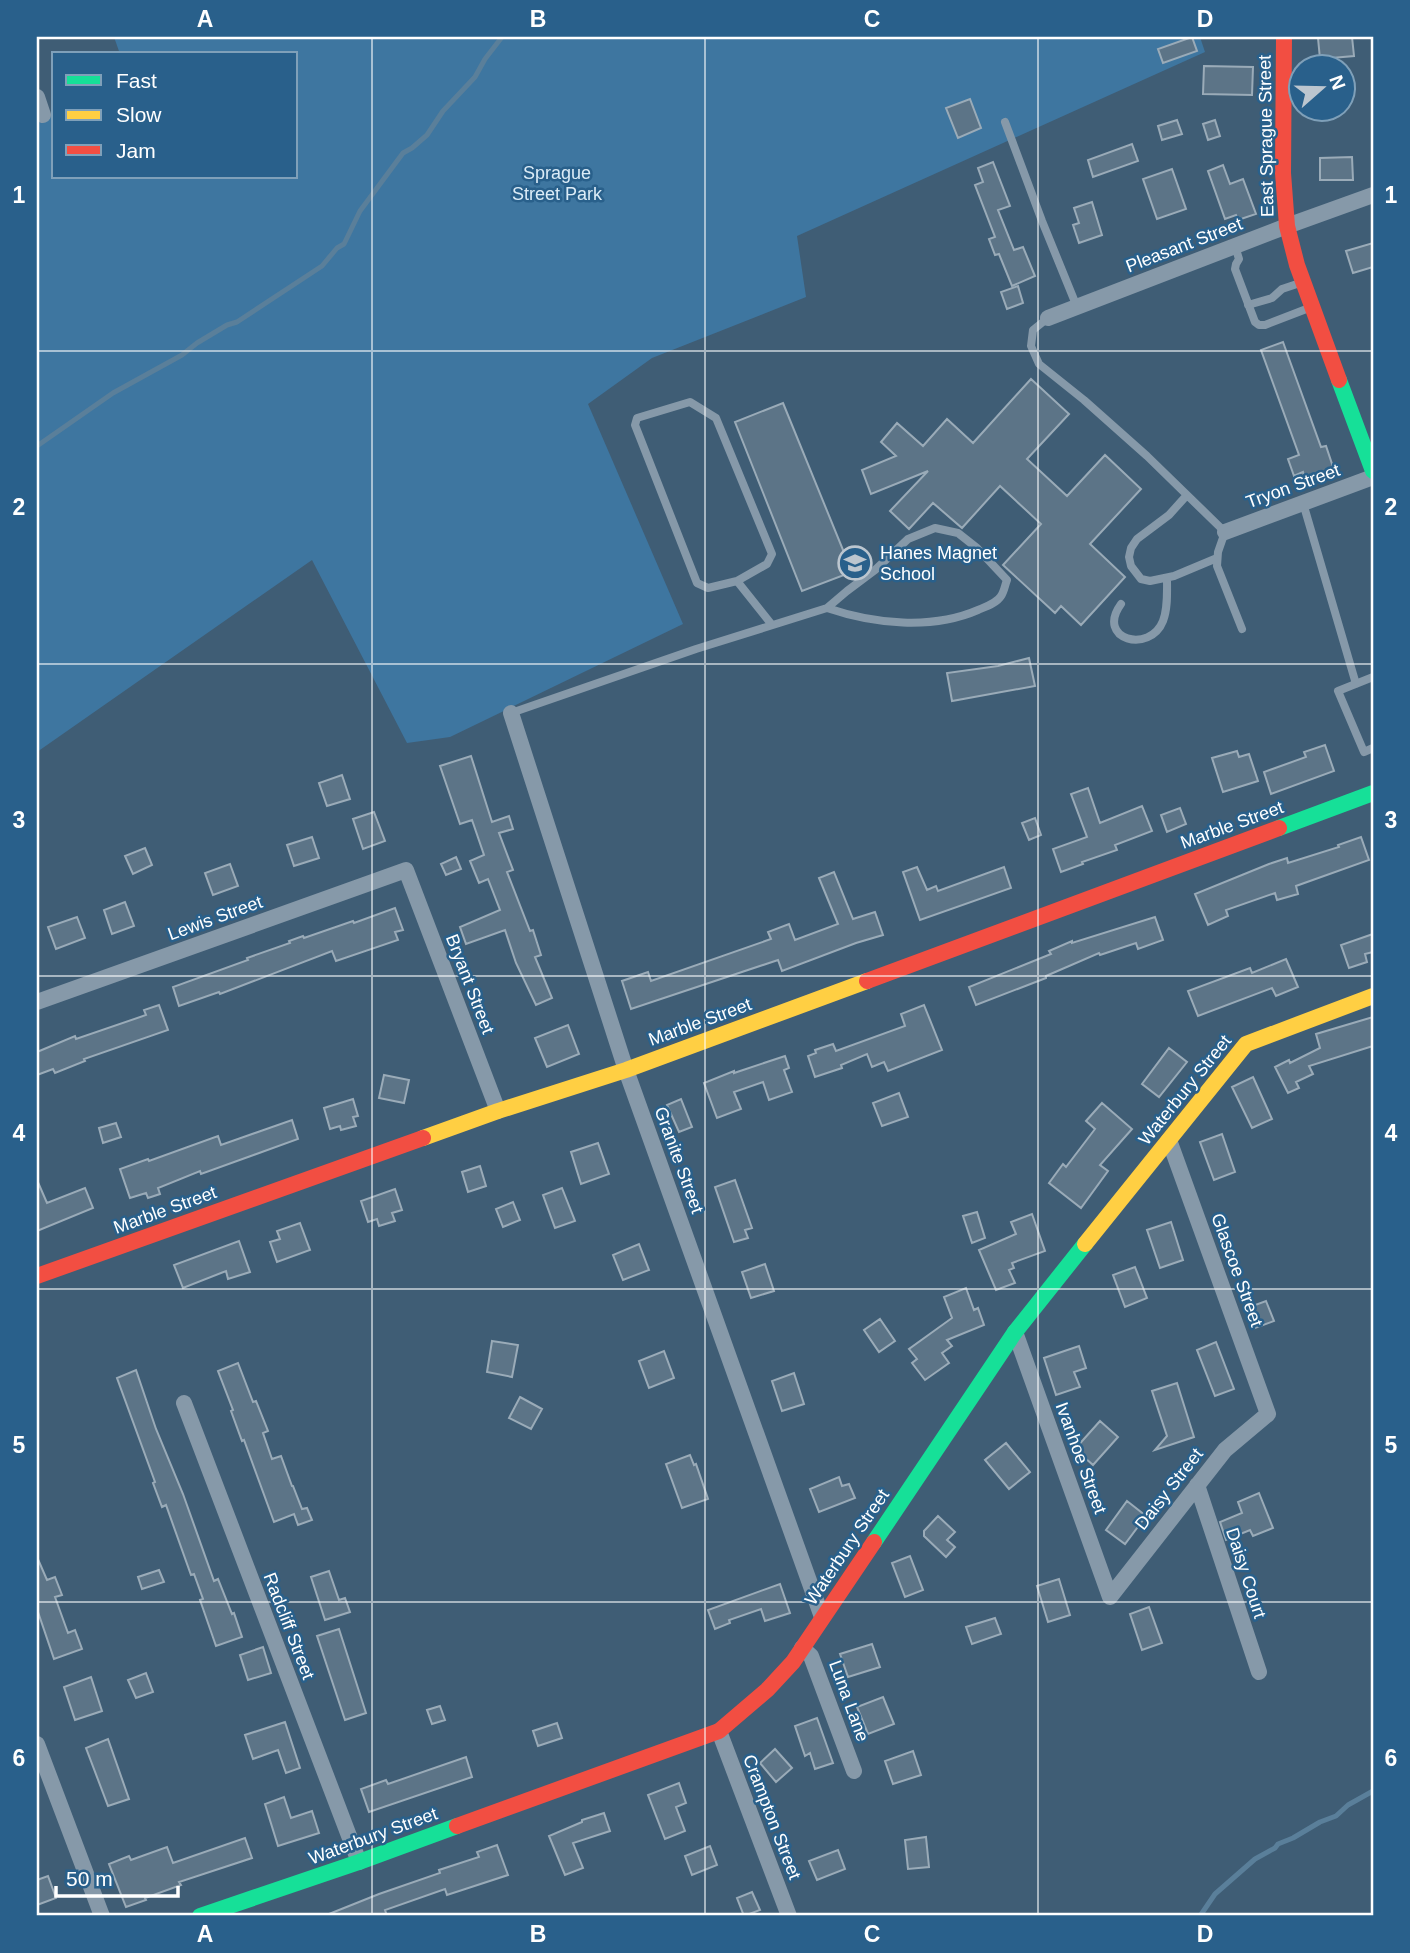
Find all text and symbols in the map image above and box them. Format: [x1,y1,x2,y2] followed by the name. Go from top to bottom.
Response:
[197,6,213,32] text: A
[530,6,546,32] text: B
[864,6,880,32] text: C
[1197,6,1213,32] text: D
[52,52,298,178] legend
[1288,52,1358,122] north arrow
[1255,55,1277,217] street label: East Sprague Street
[116,69,157,92] text: Fast
[1325,72,1350,92] text: N
[116,103,162,126] text: Slow
[116,139,156,162] text: Jam
[512,163,603,204] park label: Sprague Street Park
[13,182,26,208] text: 1
[1385,182,1398,208] text: 1
[1123,214,1245,276] street label: Pleasant Street
[1243,460,1343,512] street label: Tryon Street
[13,494,25,520] text: 2
[1385,494,1397,520] text: 2
[880,543,997,584] place label: Hanes Magnet School
[836,544,874,582] school or university icon: Hanes Magnet School
[1178,797,1286,853] street label: Marble Street
[13,807,25,833] text: 3
[1385,807,1397,833] text: 3
[165,892,265,944] street label: Lewis Street
[442,931,498,1037] street label: Bryant Street
[646,994,754,1050] street label: Marble Street
[1135,1031,1235,1149] street label: Waterbury Street
[650,1104,708,1216] street label: Granite Street
[13,1120,26,1146] text: 4
[1385,1120,1398,1146] text: 4
[111,1182,219,1238] street label: Marble Street
[1207,1211,1267,1329] street label: Glascoe Street
[1052,1400,1110,1516] street label: Ivanhoe Street
[13,1432,26,1458] text: 5
[1385,1432,1398,1458] text: 5
[1131,1444,1207,1534] street label: Daisy Street
[801,1485,893,1609] street label: Waterbury Street
[1222,1525,1270,1621] street label: Daisy Court
[259,1570,319,1682] street label: Radcliff Street
[825,1658,873,1744] street label: Luna Lane
[13,1745,25,1771] text: 6
[1385,1745,1397,1771] text: 6
[739,1752,805,1882] street label: Crampton Street
[306,1803,440,1869] street label: Waterbury Street
[56,1855,178,1899] scale bar
[66,1867,113,1890] text: 50 m
[197,1921,213,1947] text: A
[530,1921,546,1947] text: B
[864,1921,880,1947] text: C
[1197,1921,1213,1947] text: D

